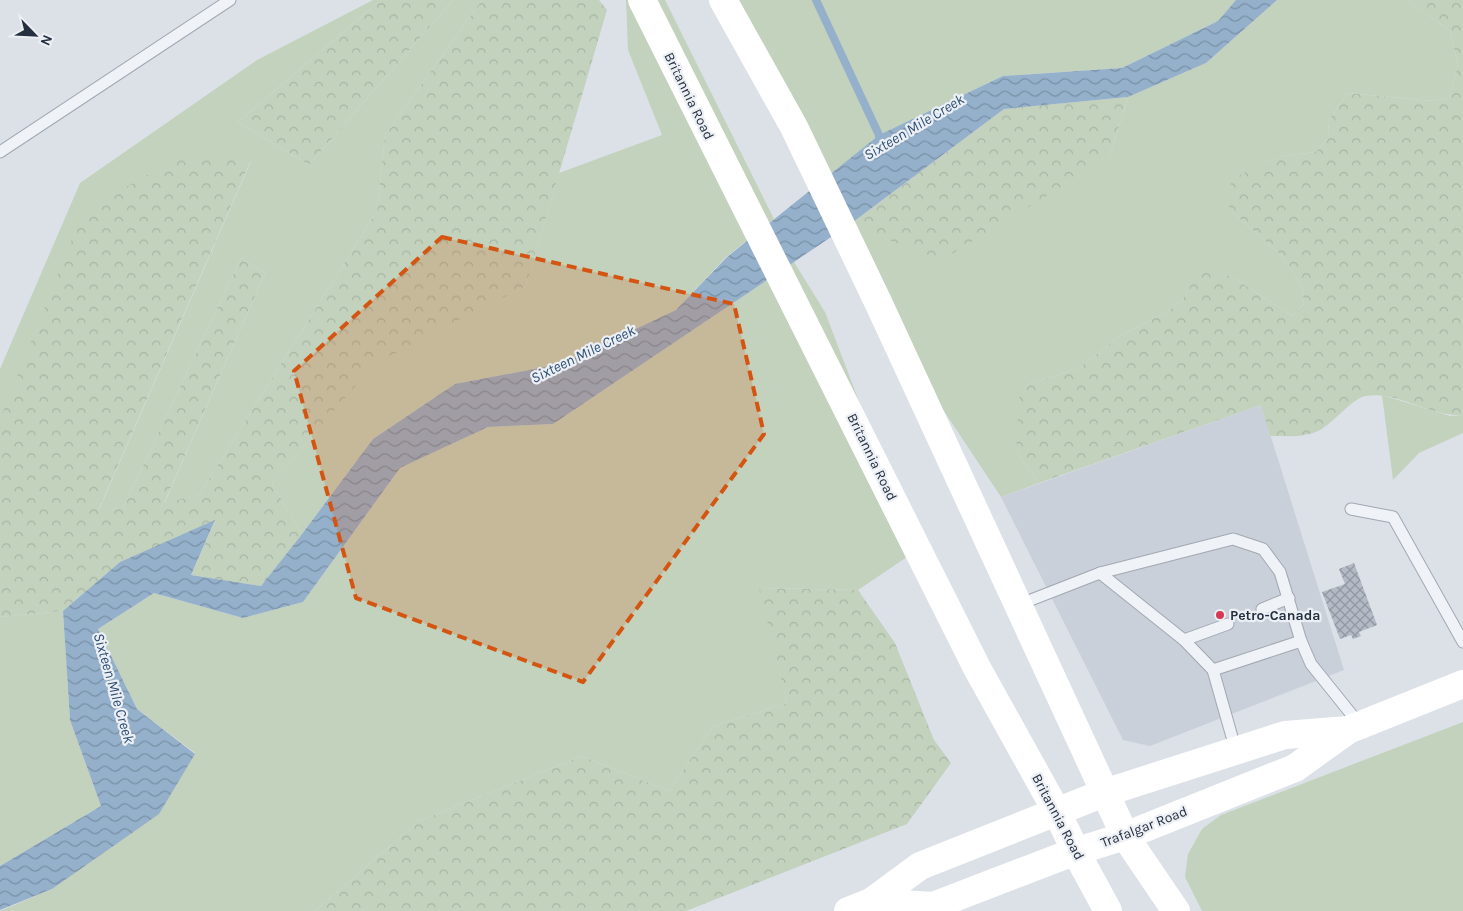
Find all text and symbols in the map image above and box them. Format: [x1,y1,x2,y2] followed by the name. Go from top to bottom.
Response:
[10,10,60,60] north arrow
[37,32,56,48] text: N
[660,49,718,143] street label: Britannia Road
[861,90,968,164] water label: Sixteen Mile Creek
[528,321,638,387] water label: Sixteen Mile Creek
[843,410,901,504] street label: Britannia Road
[1230,607,1320,624] place label: Petro-Canada
[1214,609,1226,621] marker: Petro-Canada
[90,631,138,746] water label: Sixteen Mile Creek
[1028,771,1088,863] street label: Britannia Road
[1098,803,1190,851] street label: Trafalgar Road

